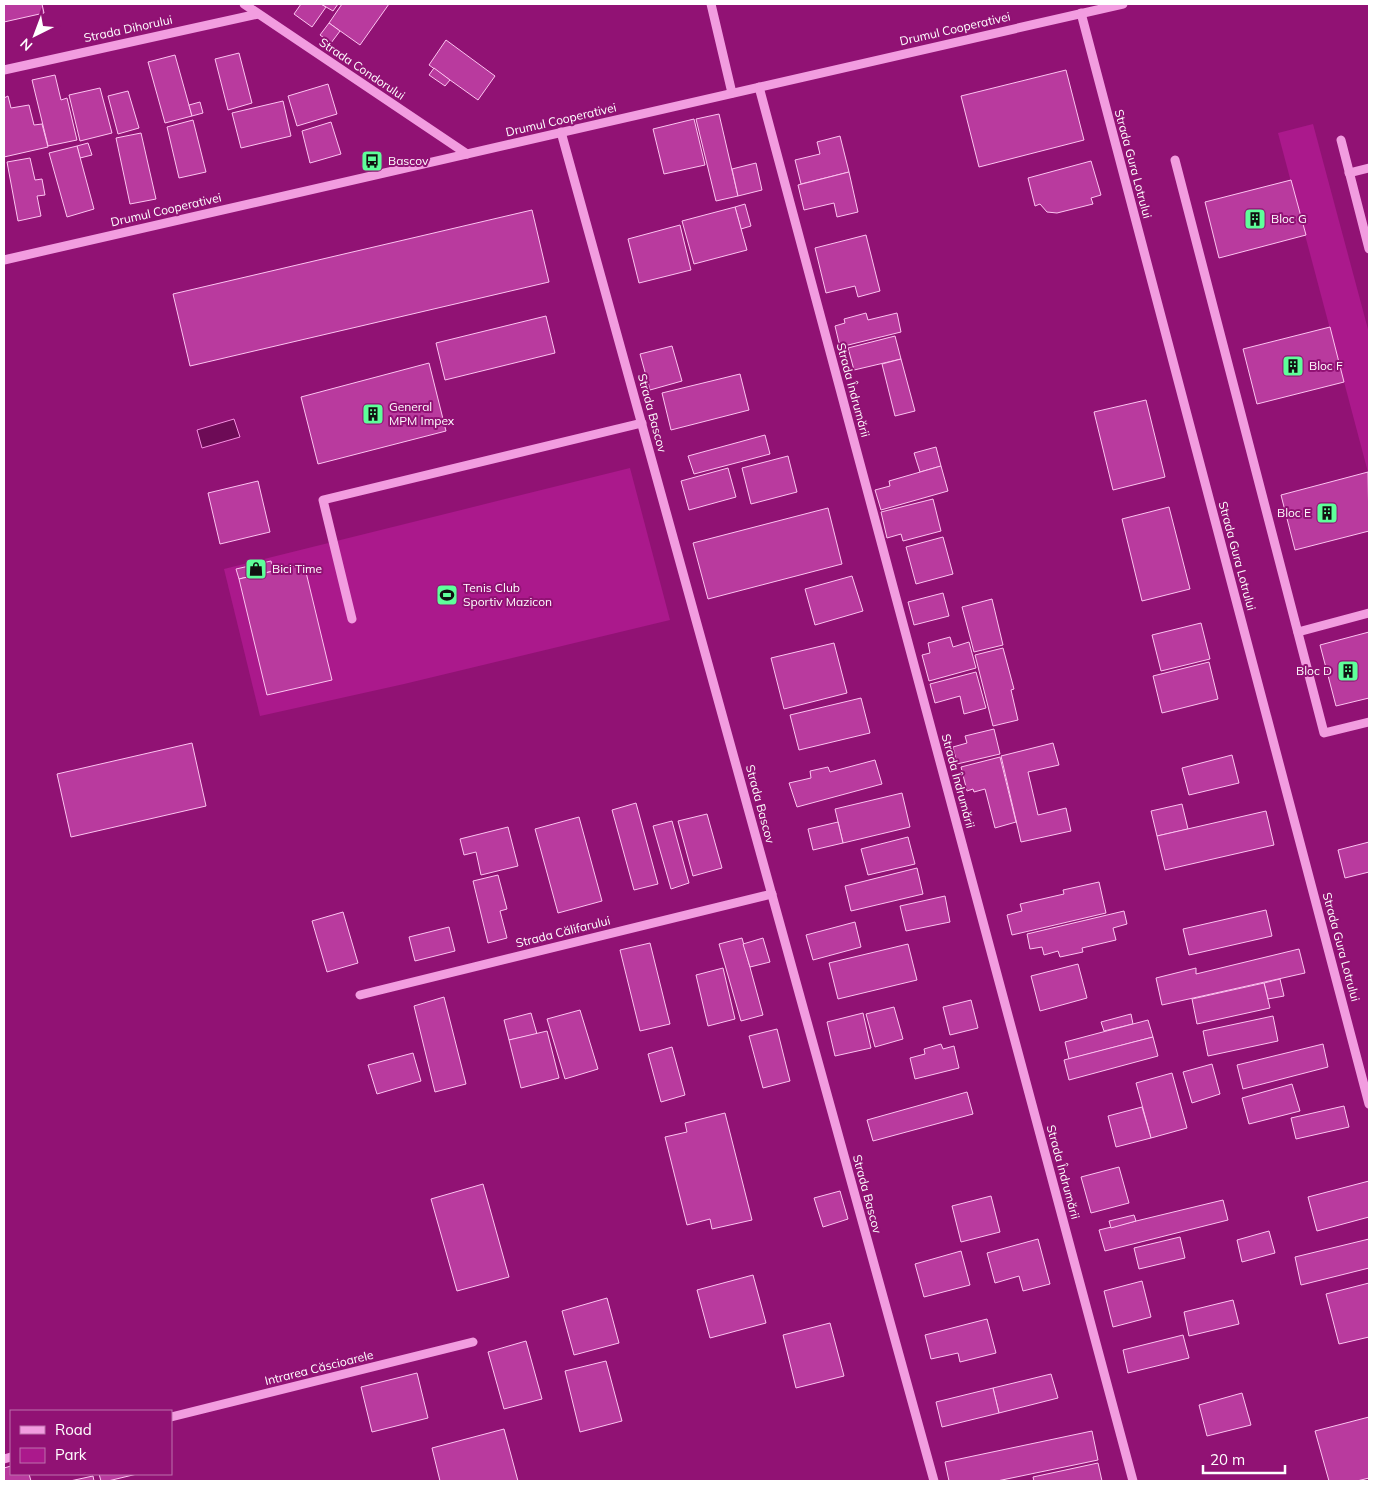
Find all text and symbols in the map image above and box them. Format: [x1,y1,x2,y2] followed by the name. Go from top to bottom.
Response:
[898,8,1012,49] street label: Drumul Cooperativei
[10,10,60,60] north arrow
[82,12,174,45] street label: Strada Dihorului
[16,34,36,55] text: N
[316,34,408,103] street label: Strada Condorului
[504,99,618,140] street label: Drumul Cooperativei
[1112,108,1155,220] street label: Strada Gura Lotrului
[360,149,384,173] bus stop icon: Bascov
[388,153,429,168] place label: Bascov
[109,189,223,230] street label: Drumul Cooperativei
[1243,207,1267,231] building icon: Bloc G
[1271,211,1307,226] place label: Bloc G
[834,341,873,439] street label: Strada Îndrumării
[1281,354,1305,378] building icon: Bloc F
[1309,358,1343,373] place label: Bloc F
[635,372,670,455] street label: Strada Bascov
[389,399,455,428] place label: General MPM Impex
[361,402,385,426] building icon: General MPM Impex
[1216,500,1259,612] street label: Strada Gura Lotrului
[1315,501,1339,525] building icon: Bloc E
[1277,505,1311,520] place label: Bloc E
[244,557,268,581] shop icon: Bici Time
[272,561,322,576] place label: Bici Time
[463,580,552,609] place label: Tenis Club Sportiv Mazicon
[435,583,459,607] sports icon: Tenis Club Sportiv Mazicon
[1336,659,1360,683] building icon: Bloc D
[1296,663,1332,678] place label: Bloc D
[939,732,978,830] street label: Strada Îndrumării
[743,763,778,846] street label: Strada Bascov
[1320,891,1363,1003] street label: Strada Gura Lotrului
[514,912,612,951] street label: Strada Călifarului
[1044,1123,1083,1221] street label: Strada Îndrumării
[850,1153,885,1236] street label: Strada Bascov
[263,1347,375,1388] street label: Intrarea Căscioarele
[10,1410,172,1475] legend
[55,1420,92,1439] text: Road
[1203,1442,1286,1474] scale bar
[55,1445,87,1464] text: Park
[1210,1450,1245,1469] text: 20 m

